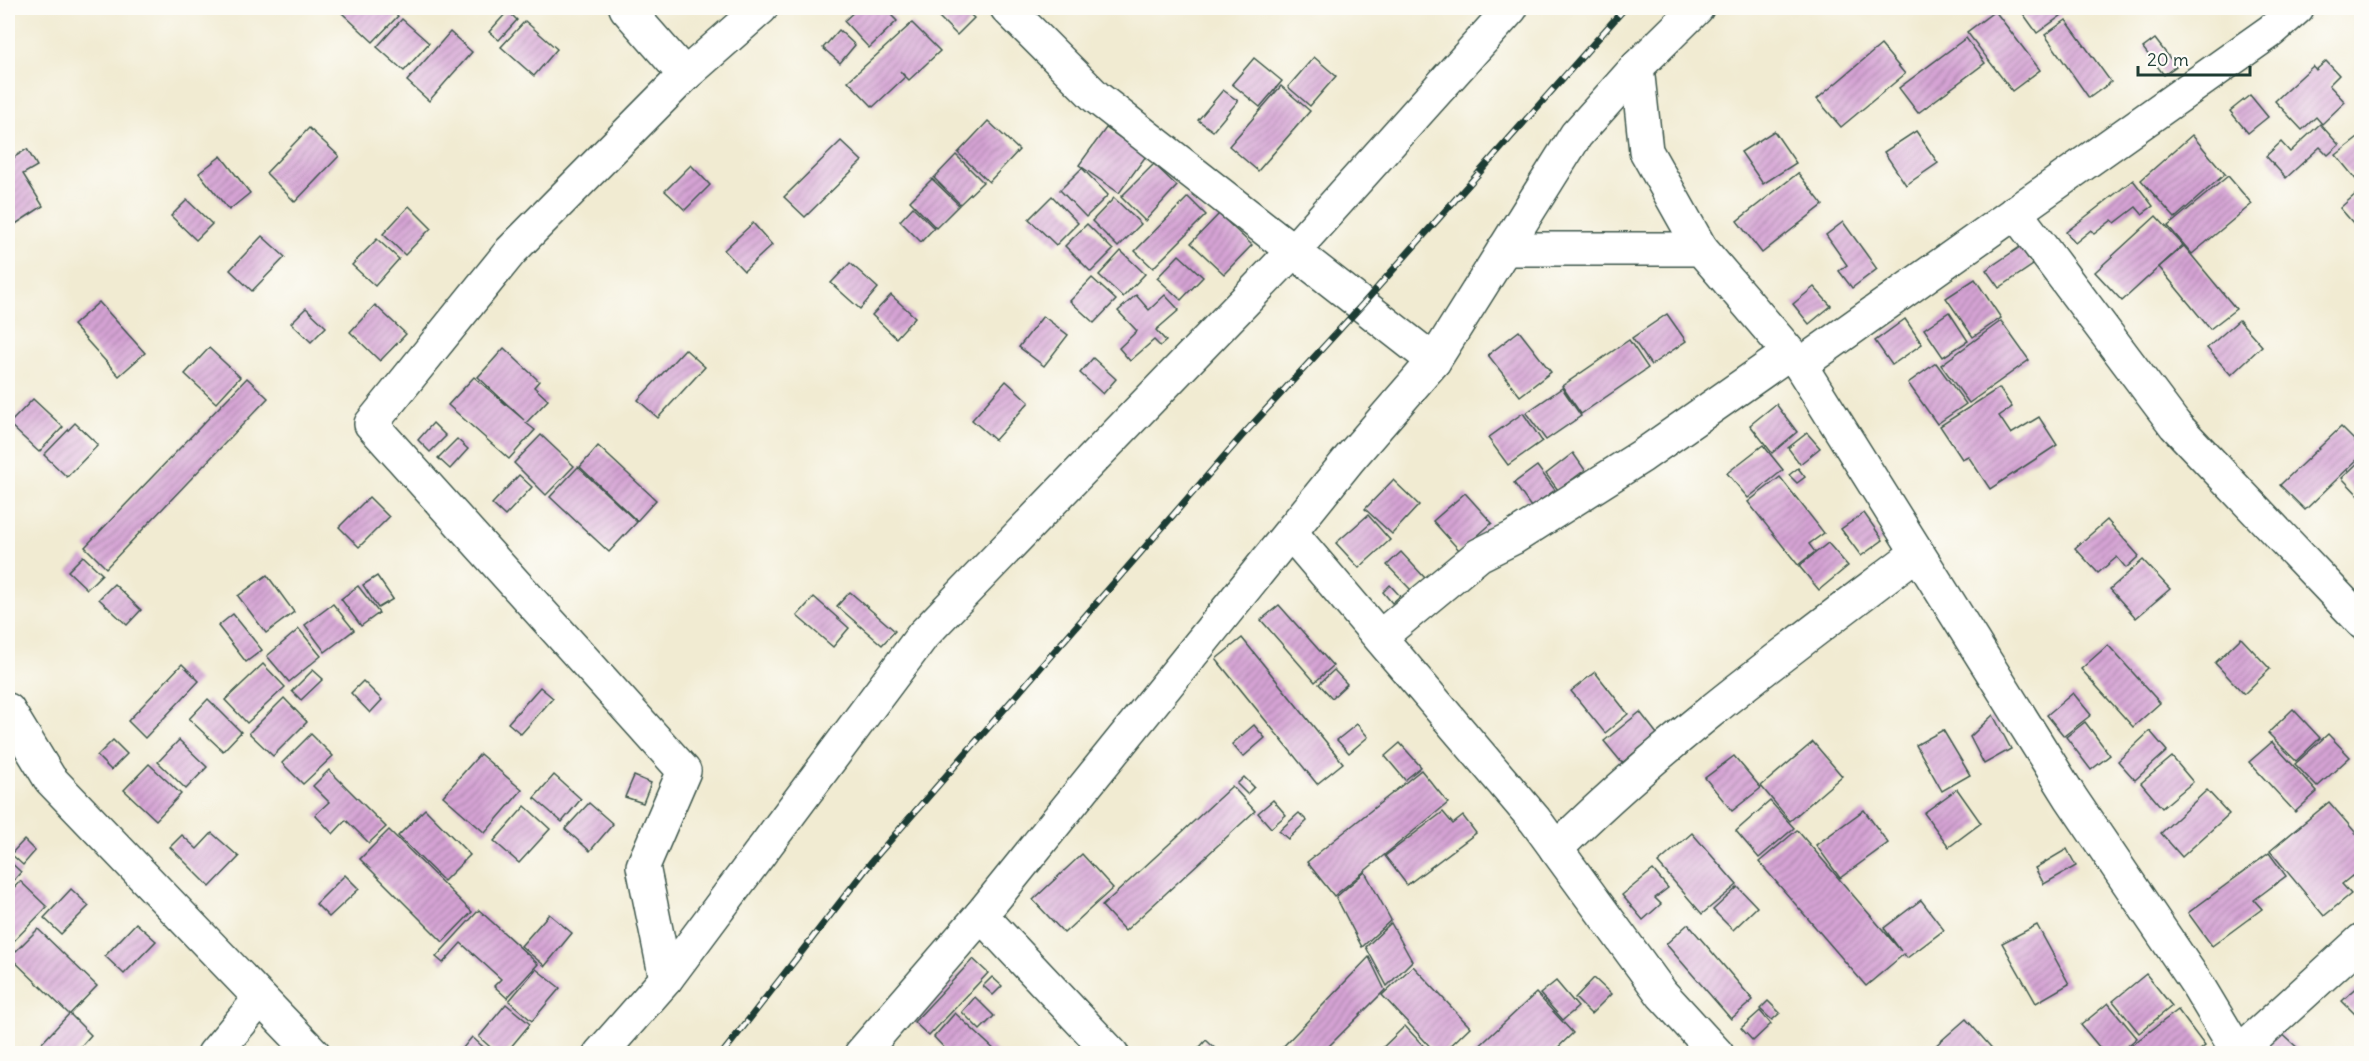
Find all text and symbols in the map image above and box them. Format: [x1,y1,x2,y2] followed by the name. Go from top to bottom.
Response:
[2138,39,2250,77] scale bar
[2147,48,2189,71] text: 20 m

